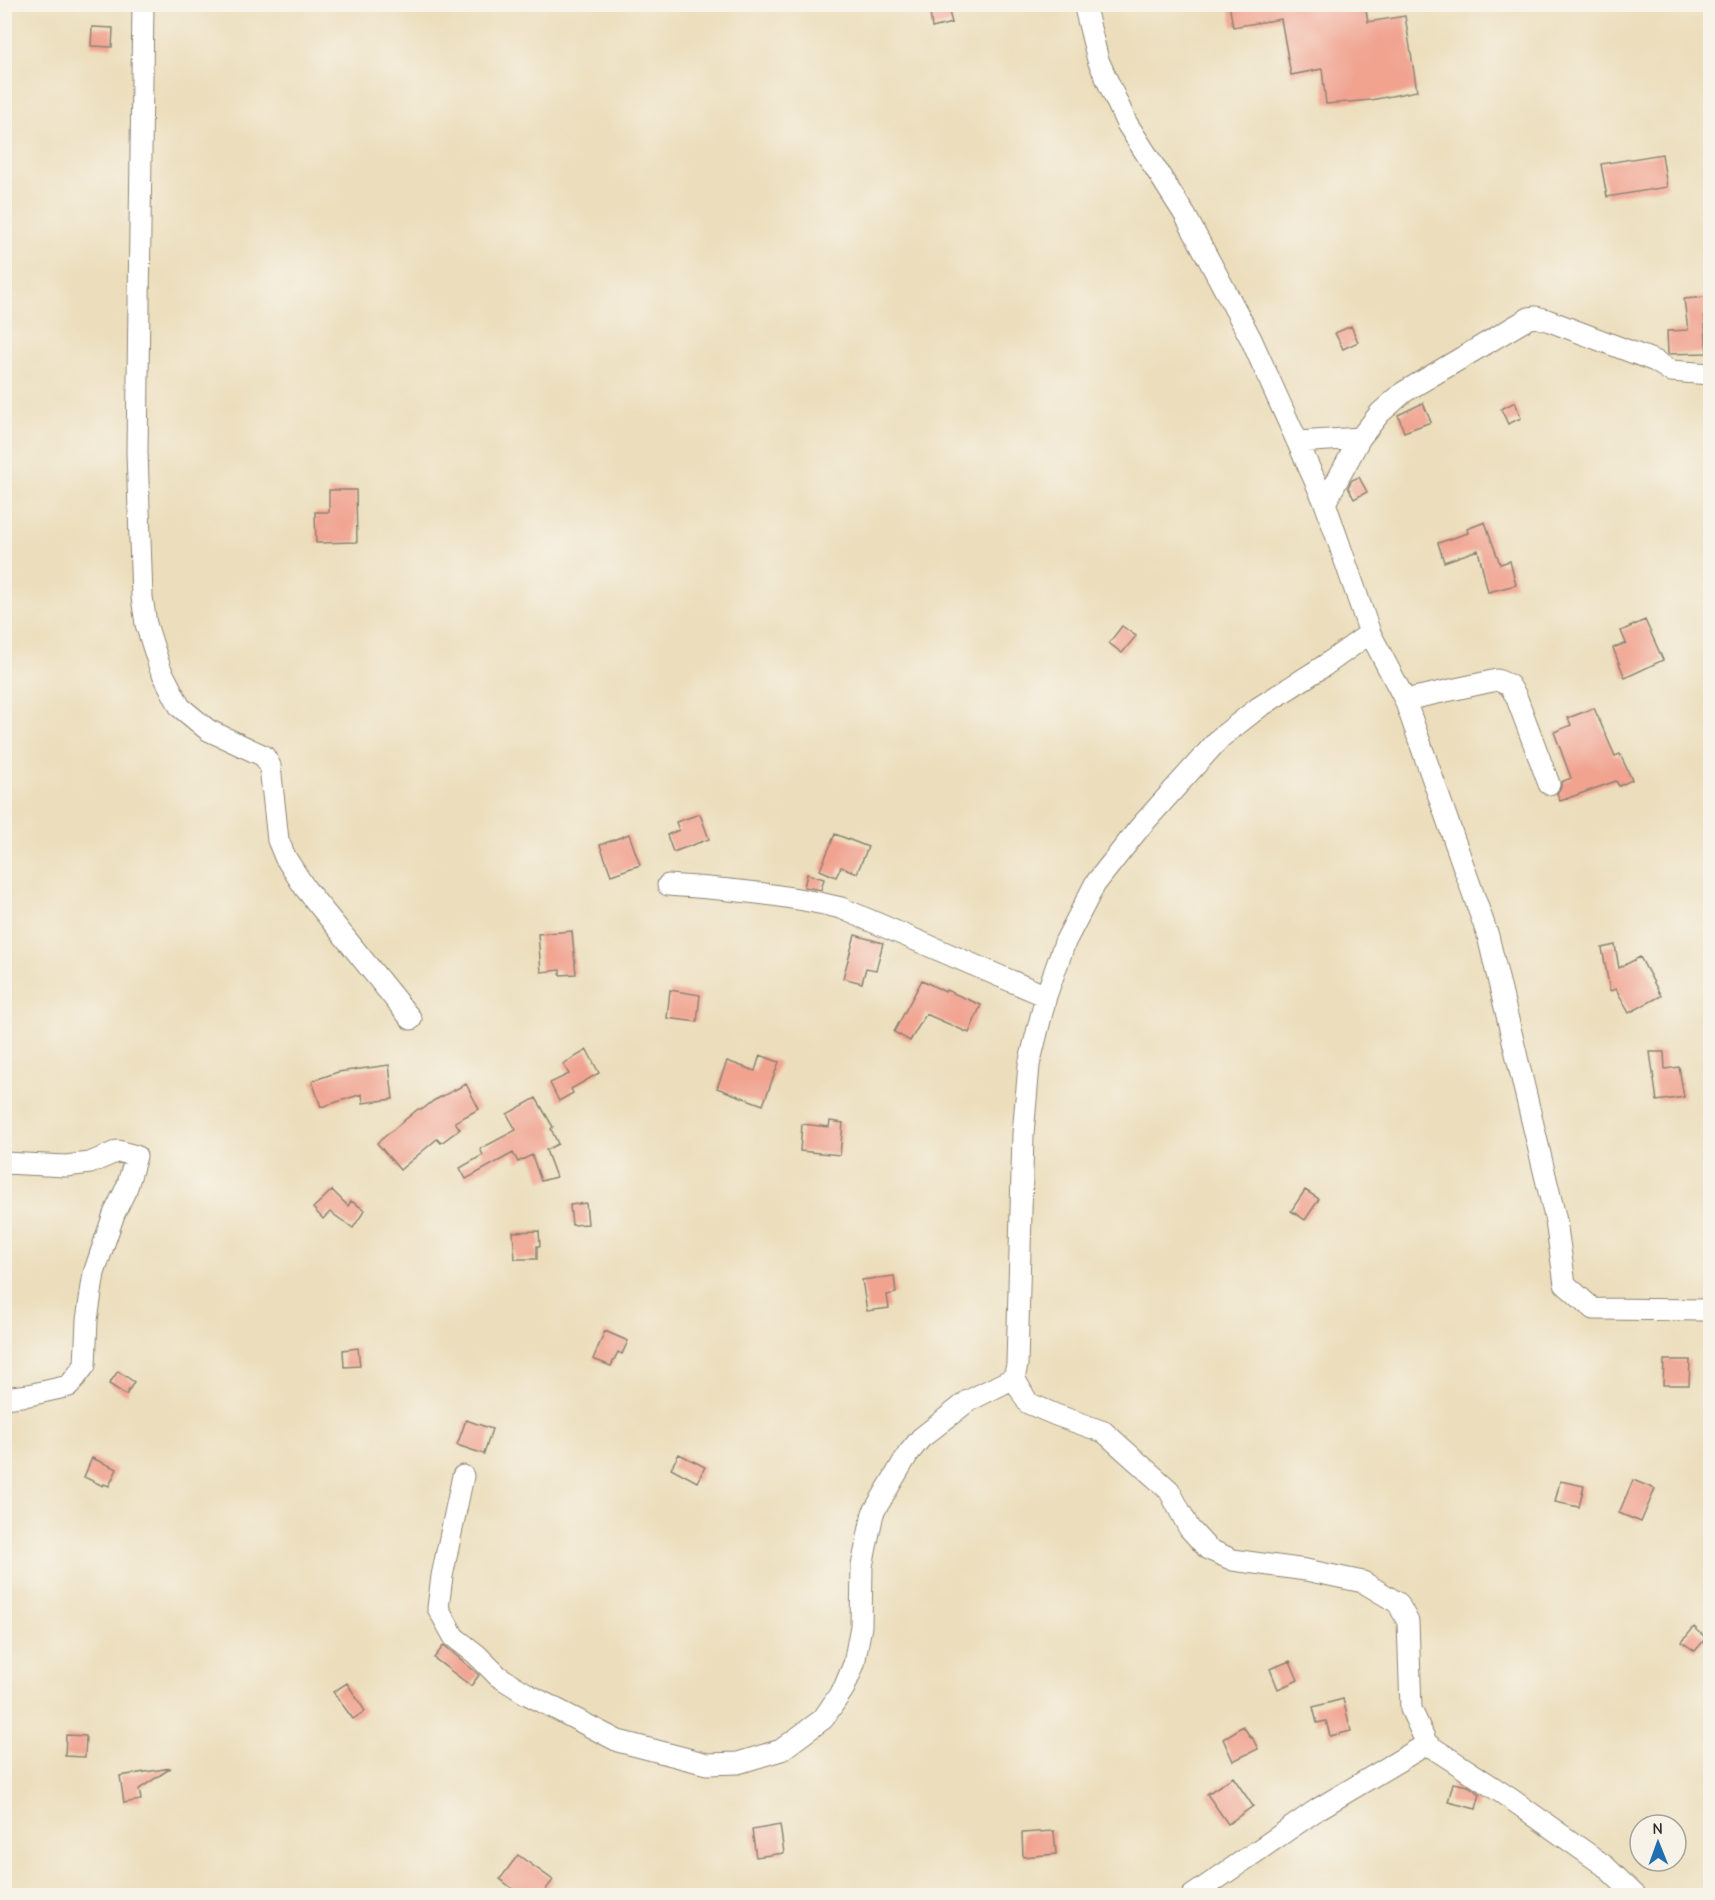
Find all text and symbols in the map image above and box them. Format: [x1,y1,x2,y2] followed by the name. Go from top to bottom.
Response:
[1628,1813,1688,1873] north arrow
[1652,1820,1663,1838] text: N

